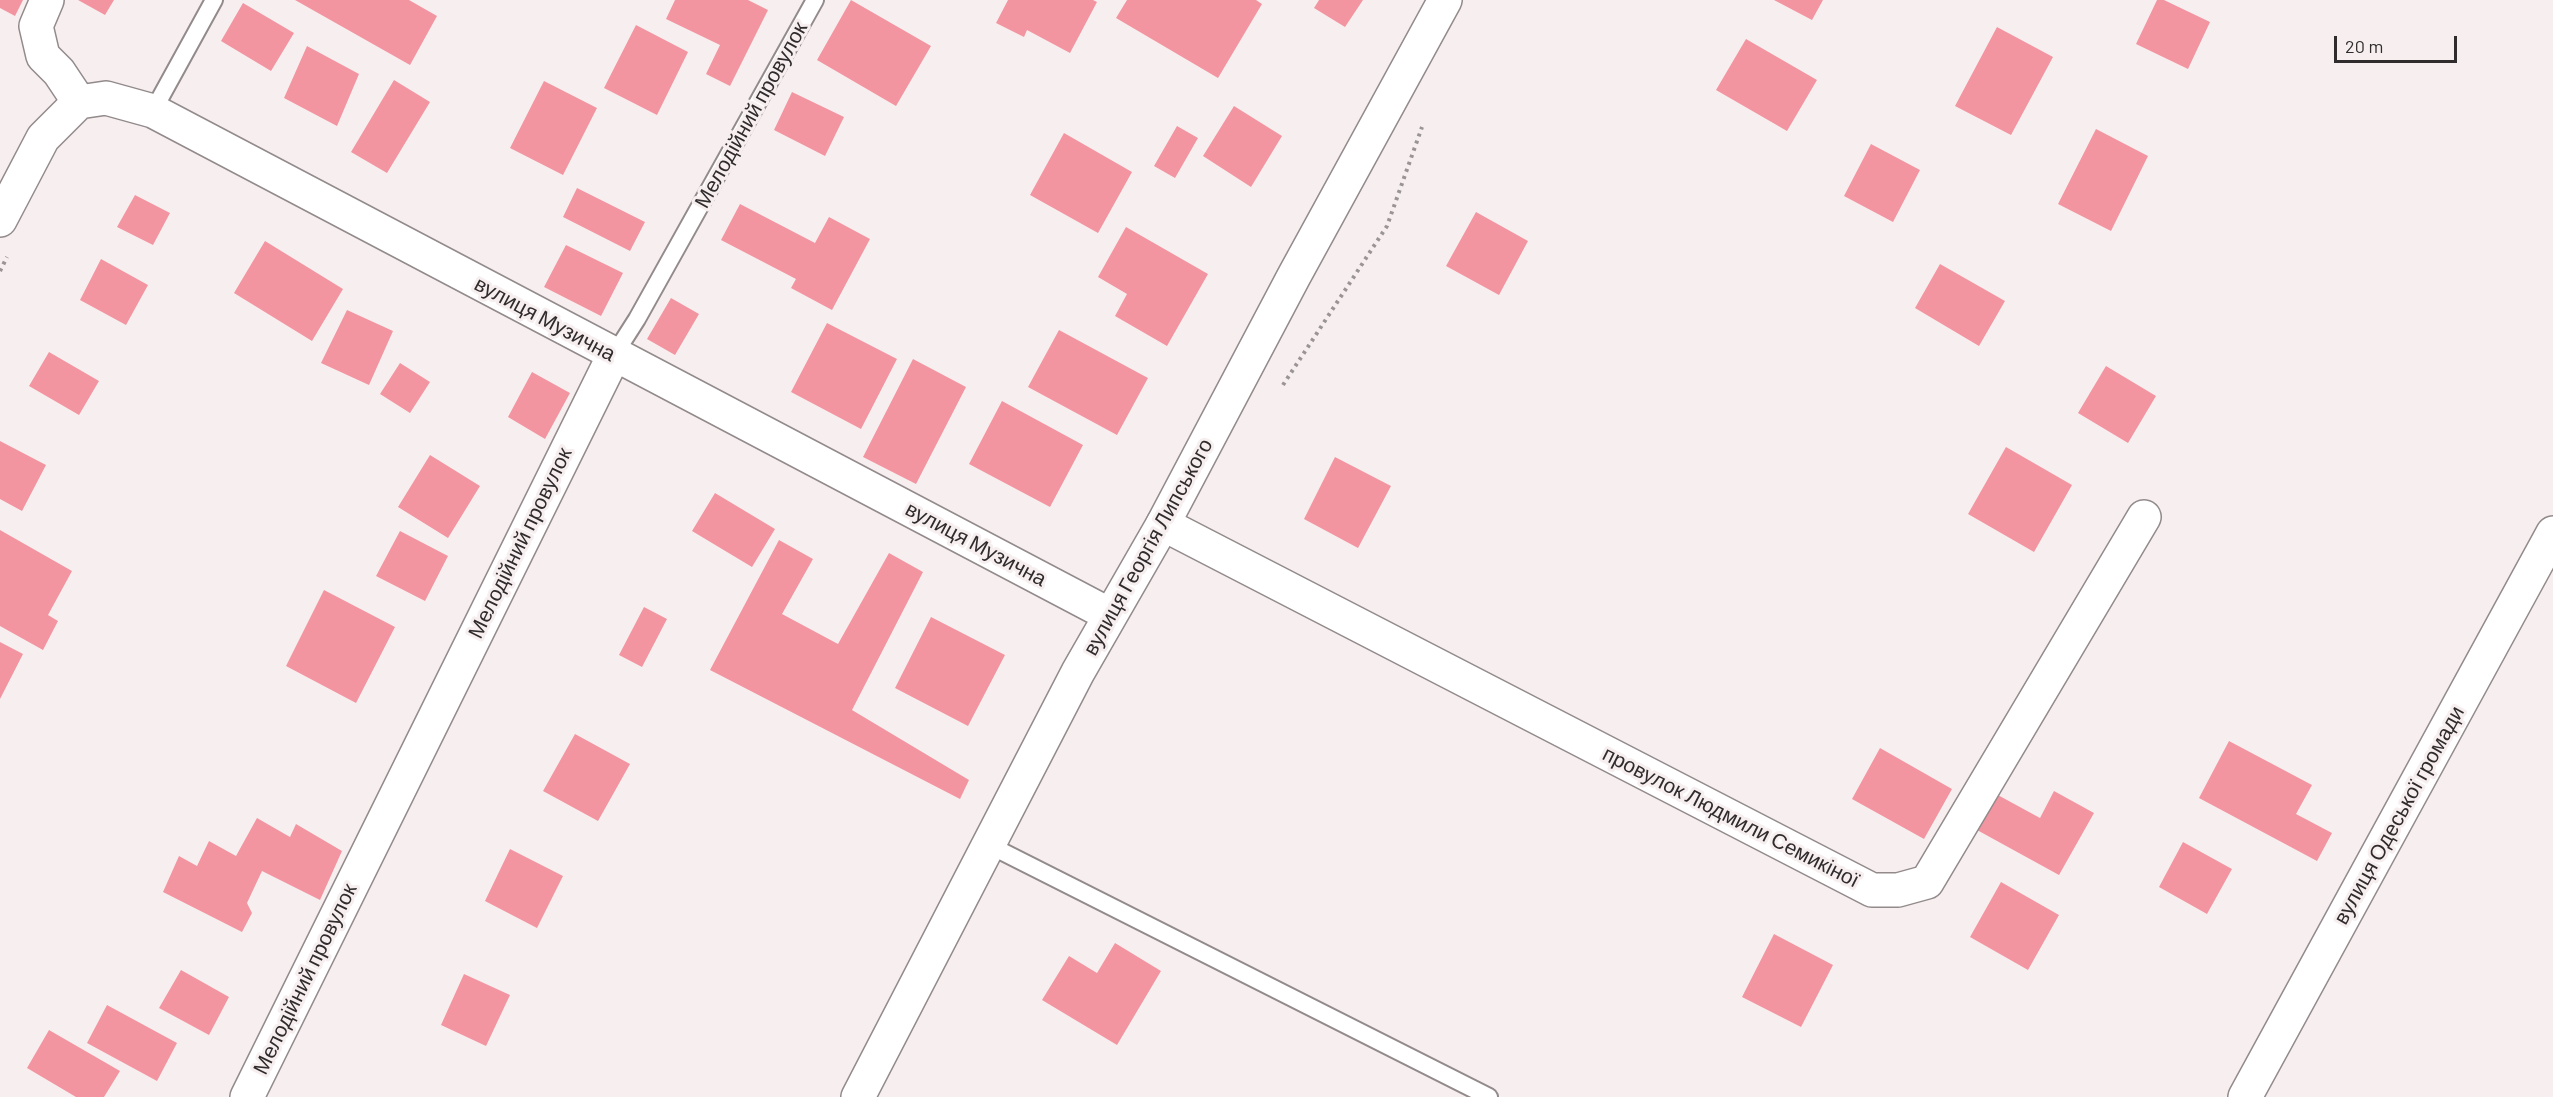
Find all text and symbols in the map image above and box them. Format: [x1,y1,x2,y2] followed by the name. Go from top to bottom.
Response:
[689,17,813,213] street label: Мелодійний провулок
[2337,24,2460,62] scale bar
[2345,35,2383,57] text: 20 m
[470,271,620,367] street label: вулиця Музична
[1078,434,1218,660] street label: вулиця Георгія Липського
[463,443,577,643] street label: Мелодійний провулок
[901,496,1051,592] street label: вулиця Музична
[2328,701,2470,929] street label: вулиця Одеської громади
[1598,741,1864,893] street label: провулок Людмили Семикіної
[248,879,362,1079] street label: Мелодійний провулок

